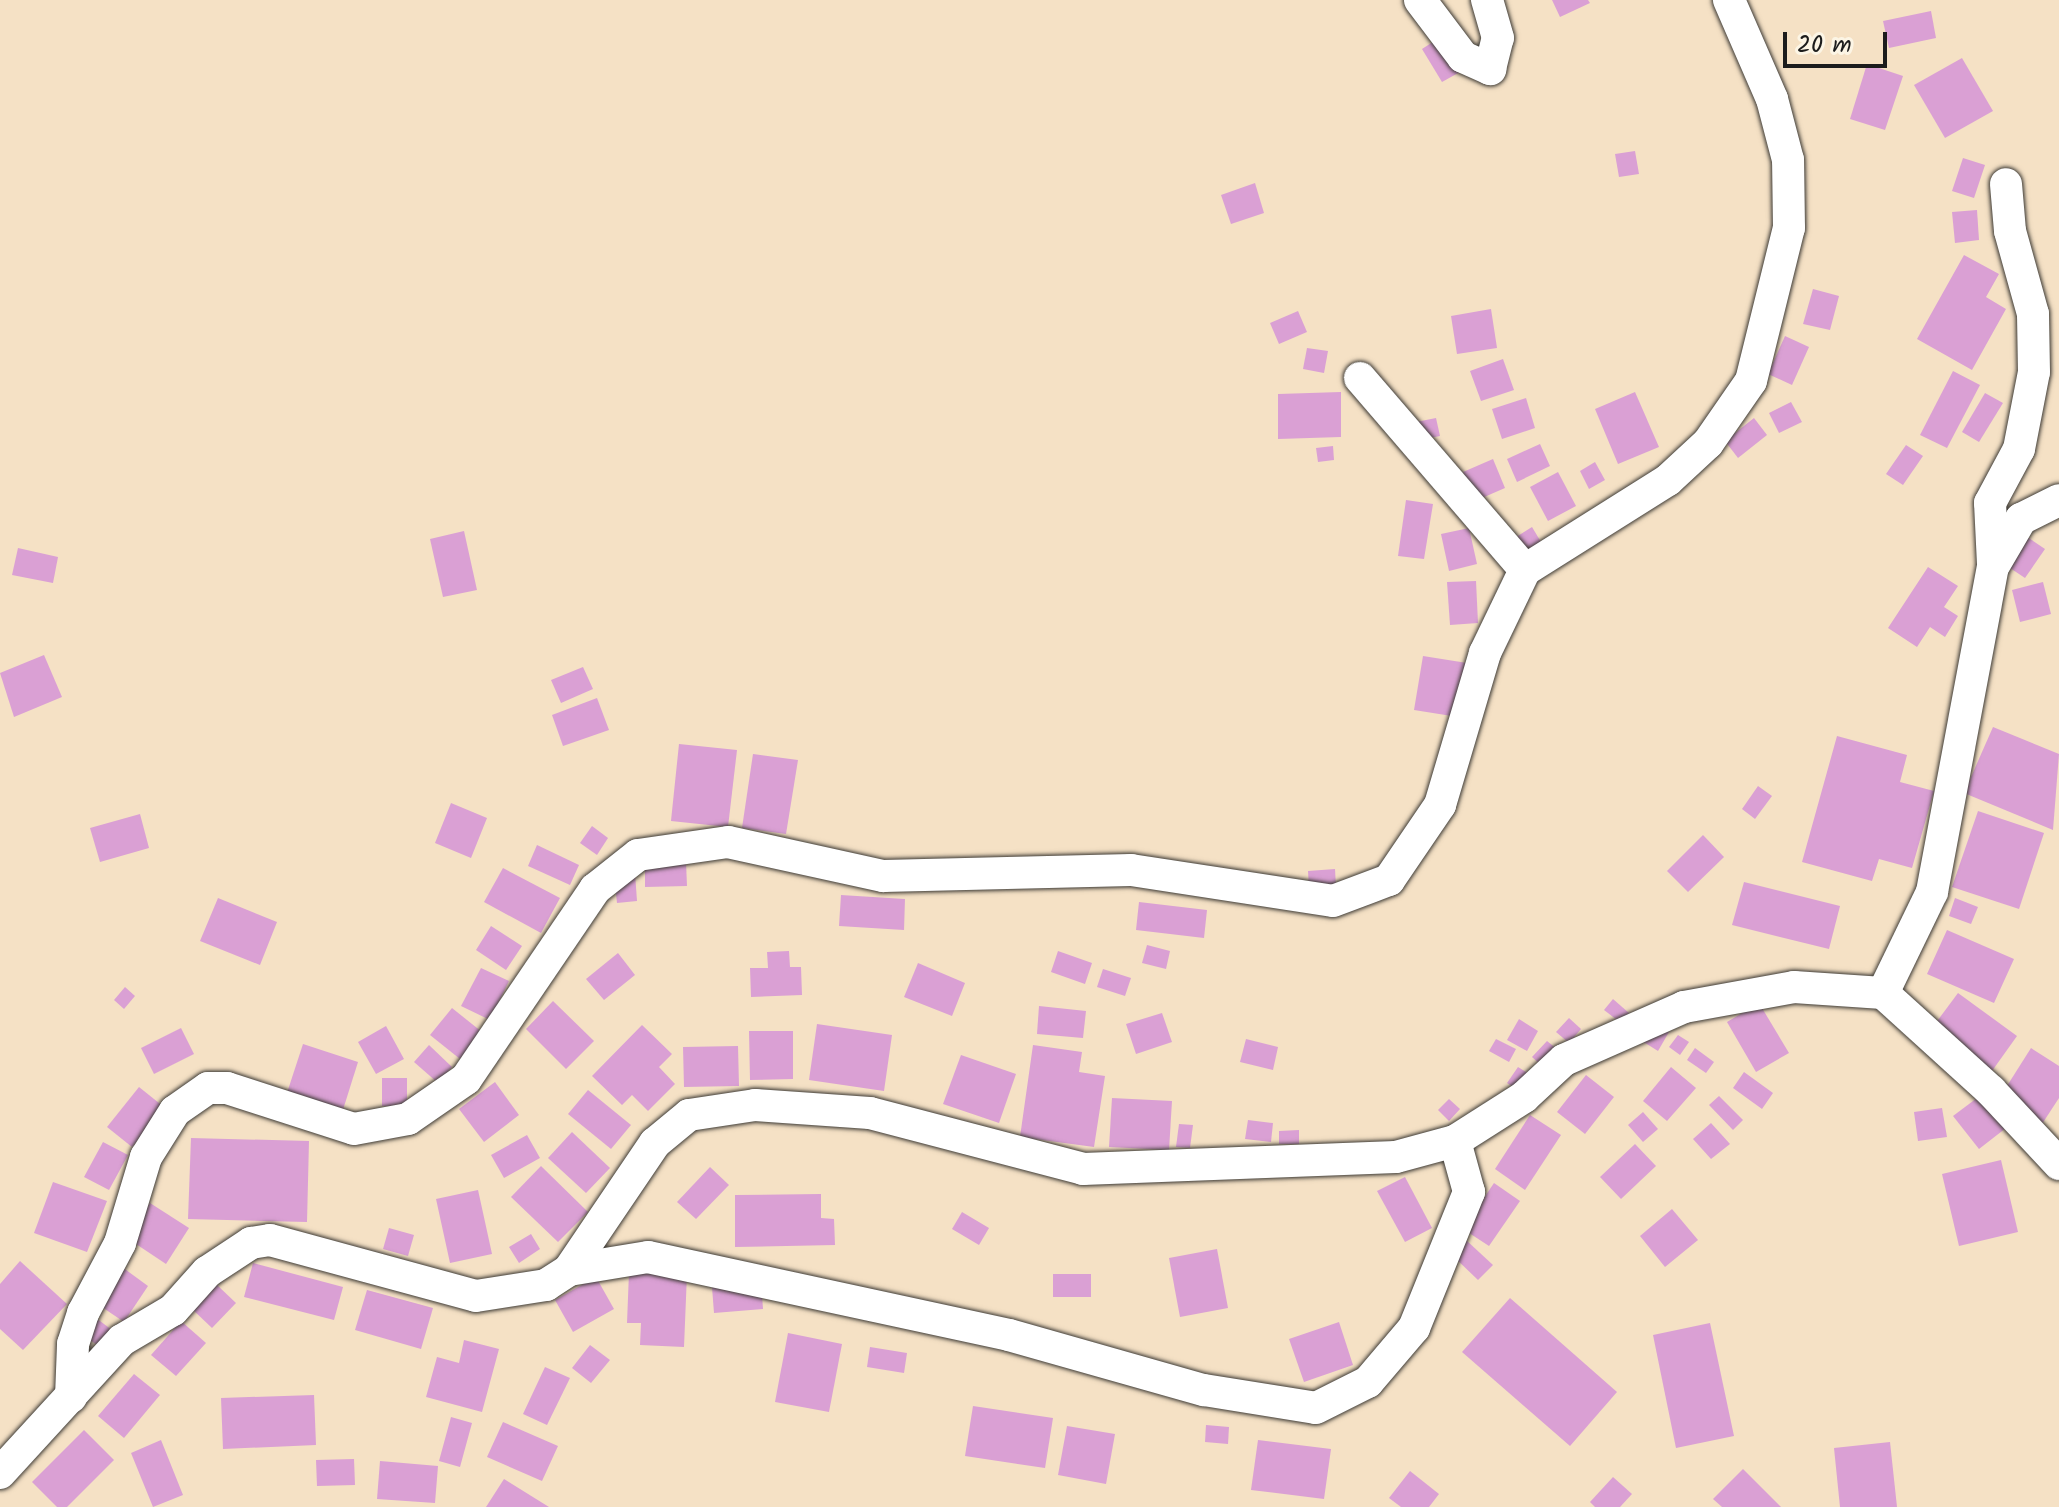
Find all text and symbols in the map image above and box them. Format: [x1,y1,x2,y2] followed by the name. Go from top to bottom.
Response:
[1787,16,1891,66] scale bar
[1797,26,1852,65] text: 20 m

